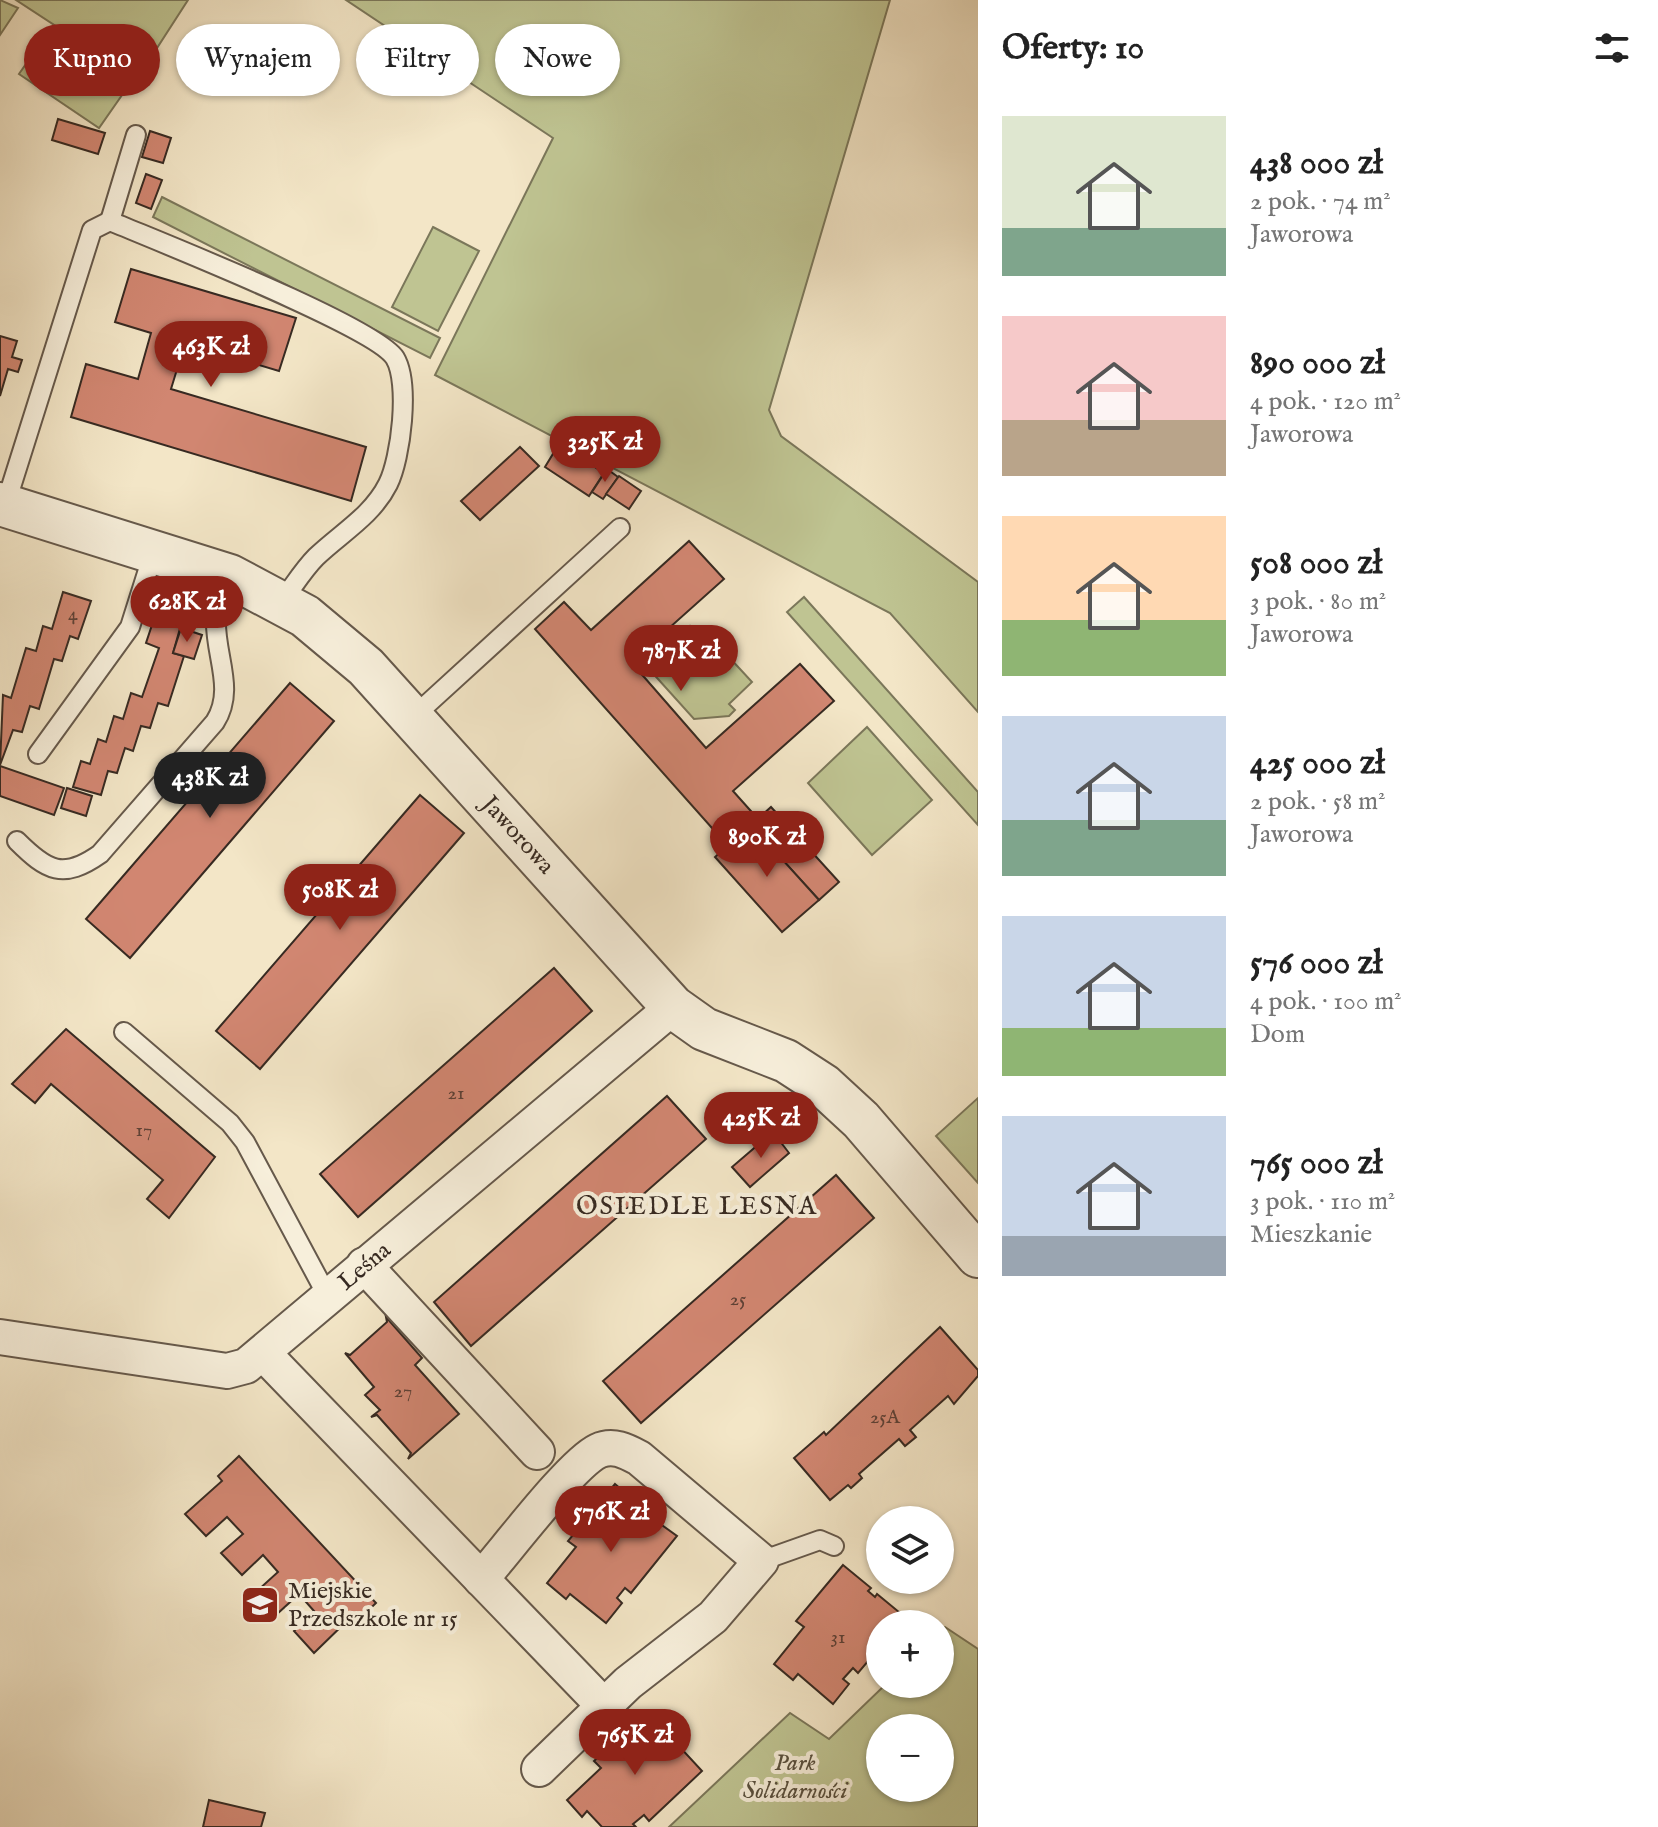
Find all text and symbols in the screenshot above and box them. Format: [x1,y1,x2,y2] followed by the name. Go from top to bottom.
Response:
[24,24,160,96] chip: Kupno
[176,24,340,96] chip: Wynajem
[356,24,479,96] chip: Filtry
[495,24,620,96] chip: Nowe
[1590,26,1634,70] icon: filters
[1002,27,1144,70] text: Oferty: 10
[1250,142,1383,185] text: 438 000 zł
[1066,148,1162,244] icon: home
[1250,185,1391,218] text: 2 pok. · 74 m²
[1250,218,1353,251] text: Jaworowa
[137,321,285,389] pin: 463K zł
[172,330,250,363] text: 463K zł
[1250,342,1385,385] text: 890 000 zł
[1066,348,1162,444] icon: home
[1250,385,1401,418] text: 4 pok. · 120 m²
[531,416,679,484] pin: 325K zł
[1250,418,1353,451] text: Jaworowa
[568,425,642,458] text: 325K zł
[1250,542,1382,585] text: 508 000 zł
[1066,548,1162,644] icon: home
[113,576,261,644] pin: 628K zł
[149,585,226,618] text: 628K zł
[1250,585,1386,618] text: 3 pok. · 80 m²
[68,602,78,627] house number: 4
[1250,618,1353,651] text: Jaworowa
[607,625,755,693] pin: 787K zł
[642,634,720,667] text: 787K zł
[1250,742,1385,785] text: 425 000 zł
[1066,748,1162,844] icon: home
[136,752,284,820] pin: 438K zł
[172,761,248,794] text: 438K zł
[1250,785,1385,818] text: 2 pok. · 58 m²
[472,787,562,881] street label: Jaworowa
[693,811,841,879] pin: 890K zł
[1250,818,1353,851] text: Jaworowa
[728,820,806,853] text: 890K zł
[266,864,414,932] pin: 508K zł
[302,873,378,906] text: 508K zł
[1250,942,1383,985] text: 576 000 zł
[1066,948,1162,1044] icon: home
[1250,985,1401,1018] text: 4 pok. · 100 m²
[1250,1018,1305,1051] text: Dom
[448,1081,464,1106] house number: 21
[687,1092,835,1160] pin: 425K zł
[722,1101,800,1134] text: 425K zł
[136,1118,152,1143] house number: 17
[1250,1142,1383,1185] text: 765 000 zł
[1066,1148,1162,1244] icon: home
[1250,1185,1395,1218] text: 3 pok. · 110 m²
[576,1190,818,1223] district label: OSIEDLE LESNA
[1250,1218,1372,1251] text: Mieszkanie
[332,1235,398,1298] street label: Leśna
[730,1287,746,1312] house number: 25
[394,1379,412,1404] house number: 27
[870,1405,901,1430] house number: 25A
[537,1486,685,1554] pin: 576K zł
[573,1495,649,1528] text: 576K zł
[866,1506,954,1802] map controls
[866,1506,954,1594] button: layers
[288,1576,458,1635] place label: Miejskie Przedszkole nr 15
[239,1584,281,1626] school or university icon: Miejskie Przedszkole nr 15
[866,1610,954,1698] button: +
[831,1625,845,1650] house number: 31
[561,1709,709,1777] pin: 765K zł
[866,1714,954,1802] button: −
[597,1718,673,1751] text: 765K zł
[743,1748,849,1807] park label: Park Solidarności

